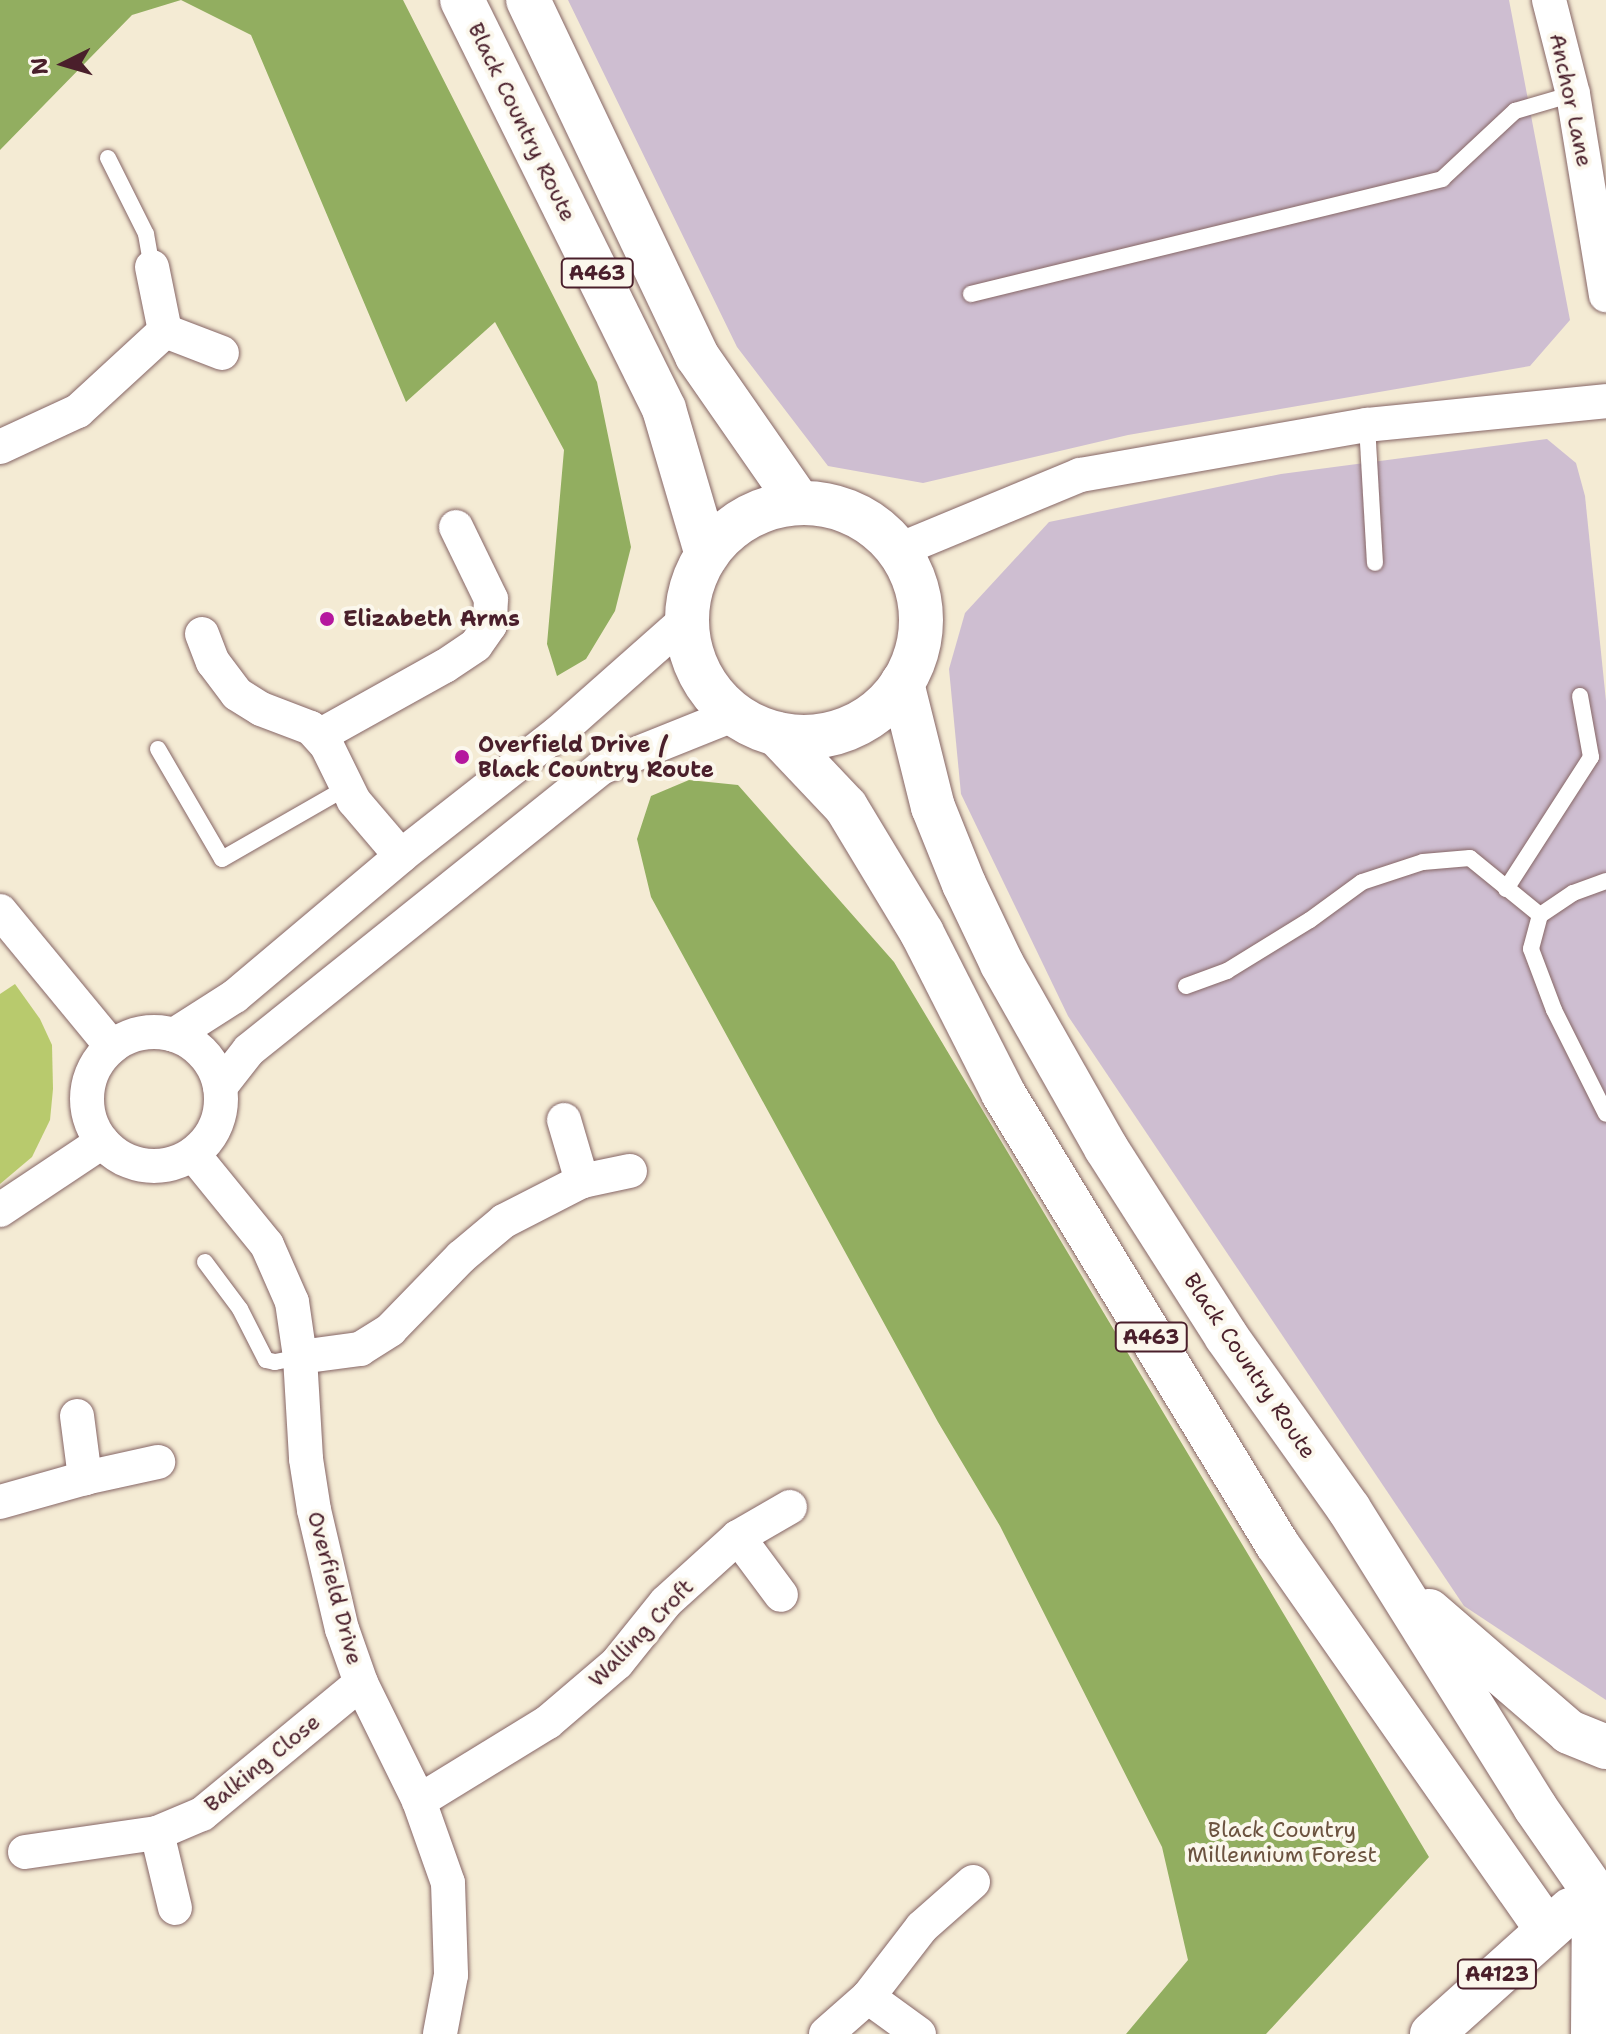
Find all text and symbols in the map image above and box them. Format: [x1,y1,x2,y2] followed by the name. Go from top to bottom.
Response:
[462,18,582,226] street label: Black Country Route
[24,24,104,104] north arrow
[1544,31,1598,169] street label: Anchor Lane
[24,56,55,76] text: N
[559,257,635,289] road number: A463
[343,606,520,632] place label: Elizabeth Arms
[318,610,336,628] marker: Elizabeth Arms
[478,731,714,782] place label: Overfield Drive / Black Country Route
[453,748,471,766] marker: Overfield Drive / Black Country Route
[1178,1268,1322,1464] street label: Black Country Route
[1113,1321,1189,1353] road number: A463
[302,1508,368,1668] street label: Overfield Drive
[583,1574,699,1692] street label: Walling Croft
[199,1708,325,1818] street label: Balking Close
[1187,1816,1377,1868] park label: Black Country Millennium Forest
[1455,1958,1539,1990] road number: A4123

